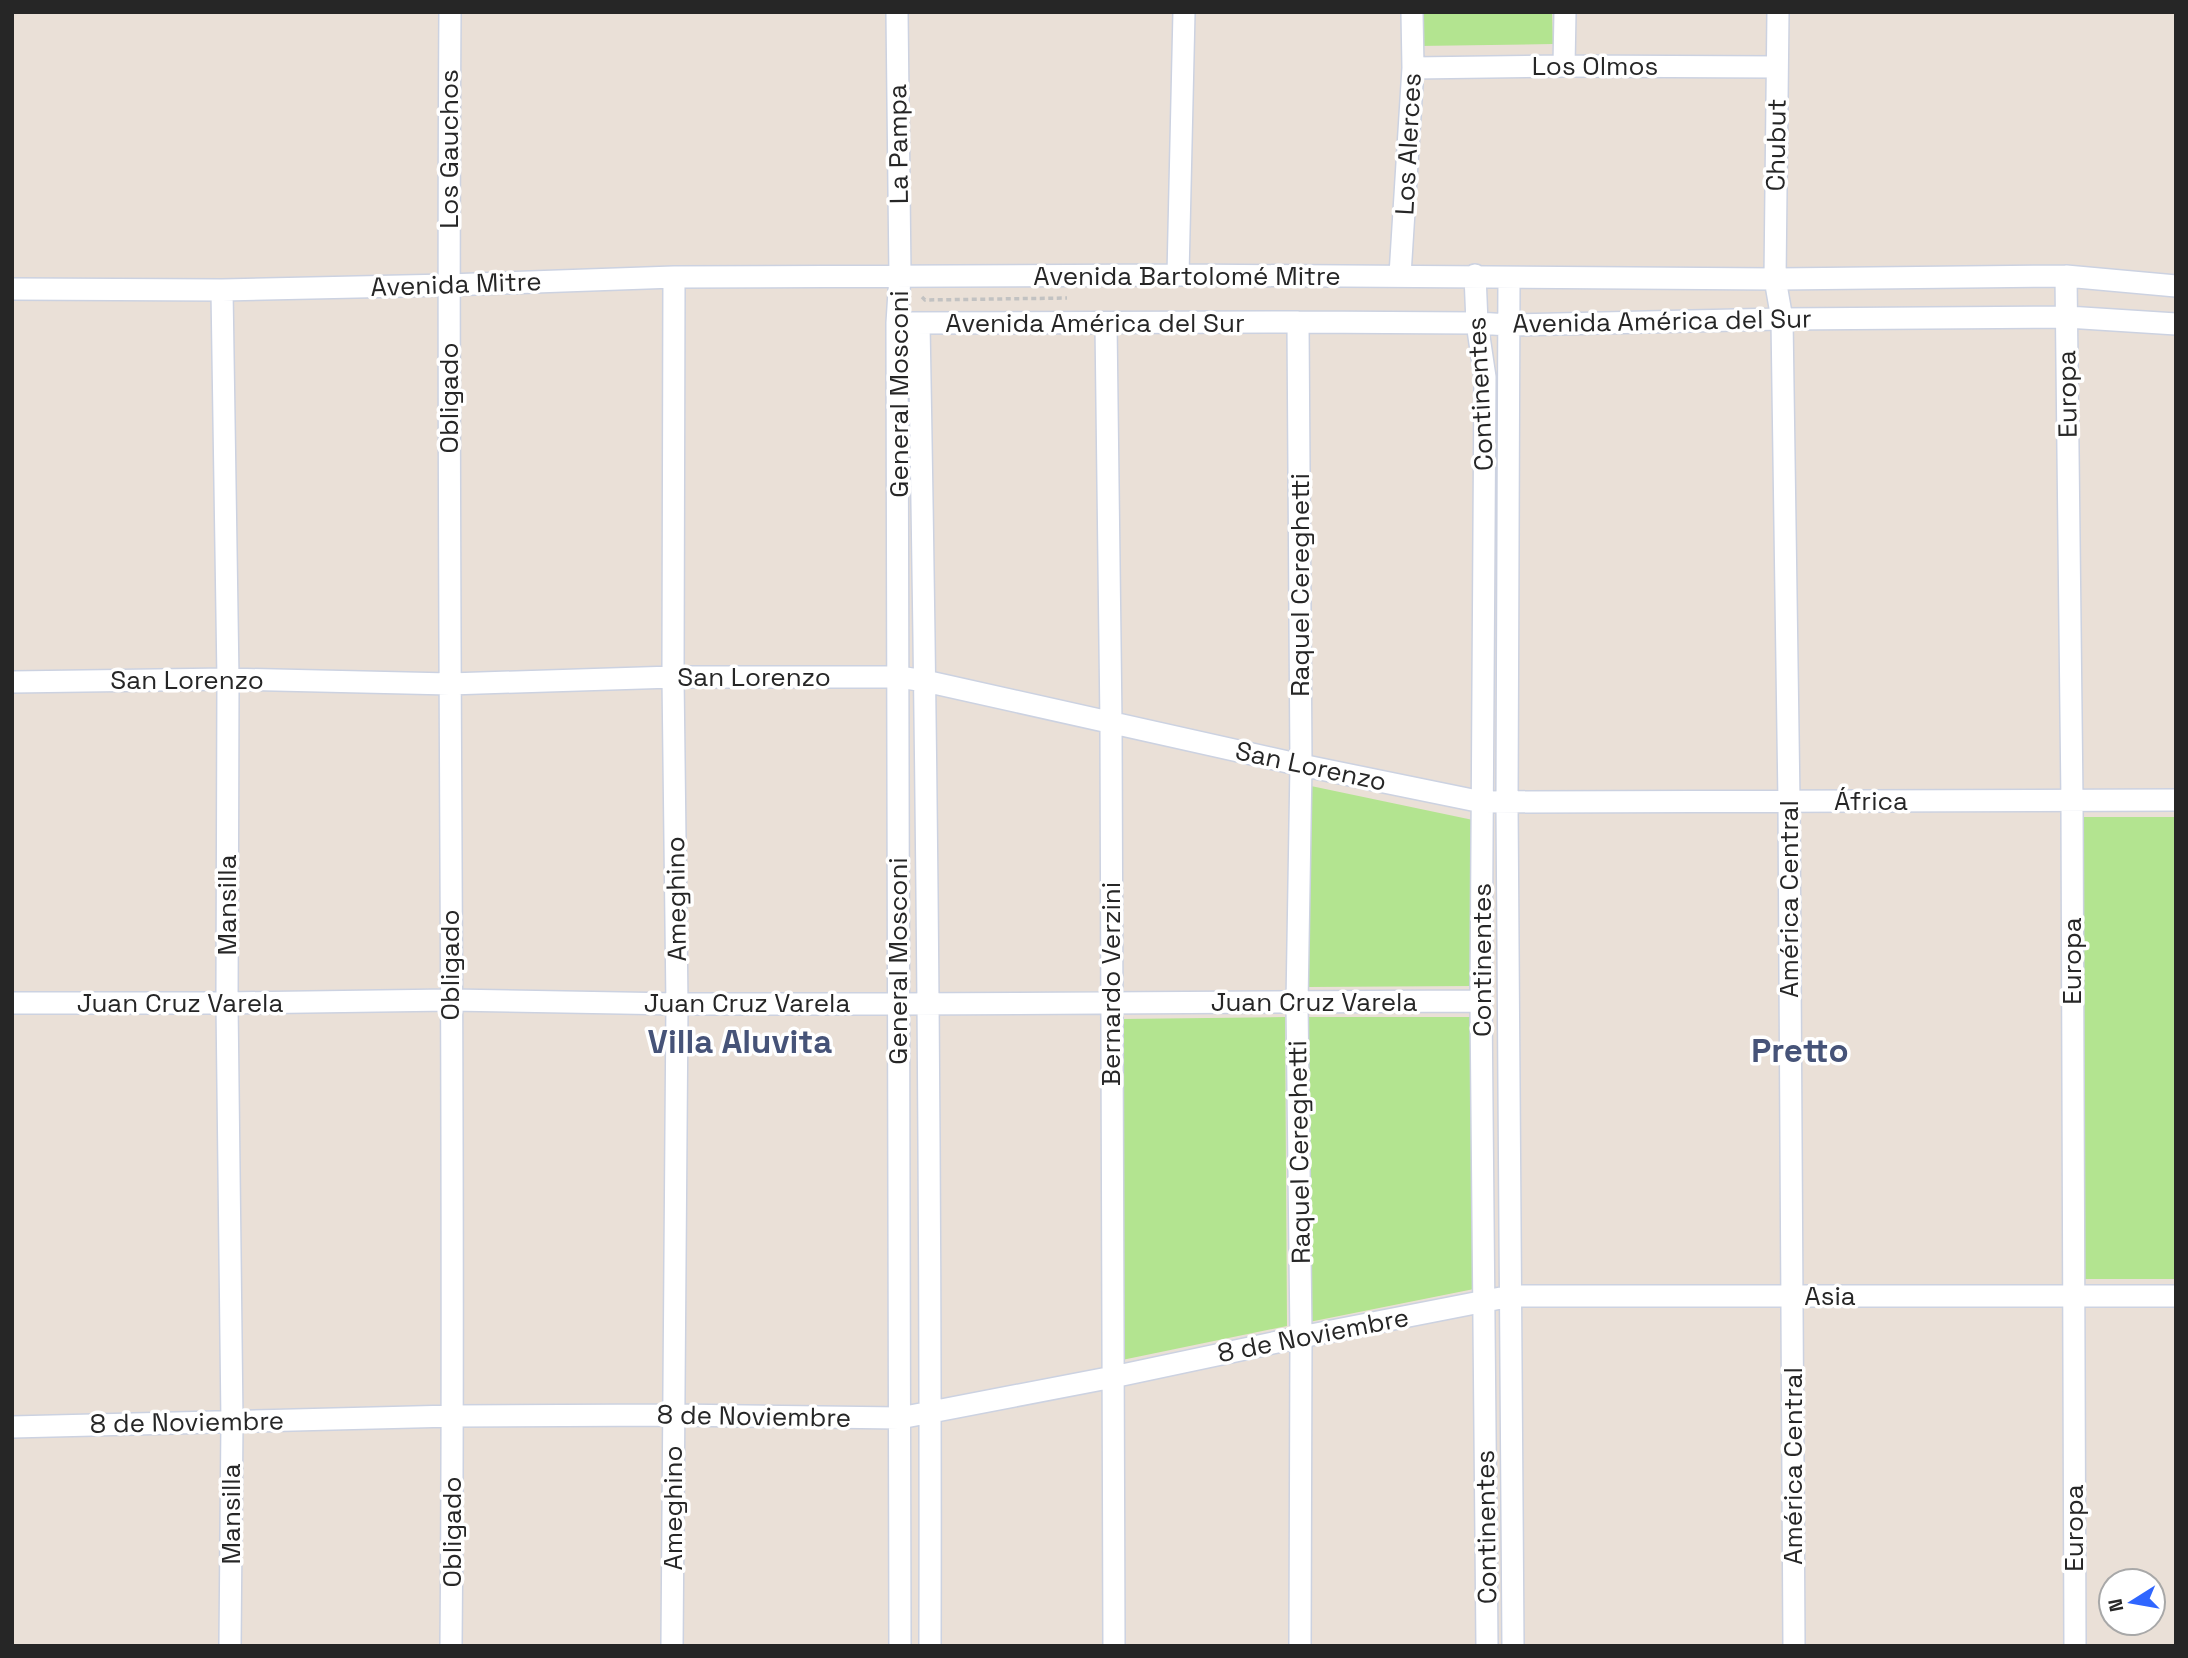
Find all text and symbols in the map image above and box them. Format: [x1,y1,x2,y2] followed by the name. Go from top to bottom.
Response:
[1532,49,1658,83] street label: Los Olmos
[432,69,466,229] street label: Los Gauchos
[1387,72,1429,216] street label: Los Alerces
[880,84,916,204] street label: La Pampa
[1758,98,1794,192] street label: Chubut
[1033,259,1341,293] street label: Avenida Bartolomé Mitre
[370,264,542,304] street label: Avenida Mitre
[882,290,916,498] street label: General Mosconi
[1512,301,1812,341] street label: Avenida América del Sur
[945,306,1245,340] street label: Avenida América del Sur
[1459,316,1501,472] street label: Continentes
[432,343,466,453] street label: Obligado
[2049,350,2085,438] street label: Europa
[1283,473,1317,697] street label: Raquel Cereghetti
[677,660,831,694] street label: San Lorenzo
[110,663,264,697] street label: San Lorenzo
[1232,733,1390,799] street label: San Lorenzo
[1834,784,1908,818] street label: África
[1772,800,1806,998] street label: América Central
[658,836,694,962] street label: Ameghino
[210,854,244,956] street label: Mansilla
[881,857,915,1065] street label: General Mosconi
[1094,882,1128,1086] street label: Bernardo Verzini
[1465,883,1499,1037] street label: Continentes
[433,910,467,1020] street label: Obligado
[2055,917,2089,1005] street label: Europa
[1211,985,1417,1019] street label: Juan Cruz Varela
[77,986,283,1020] street label: Juan Cruz Varela
[644,986,850,1020] street label: Juan Cruz Varela
[648,1021,832,1063] district label: Villa Aluvita
[1751,1030,1849,1072] district label: Pretto
[1280,1040,1318,1264] street label: Raquel Cereghetti
[1804,1279,1856,1313] street label: Asia
[1214,1300,1412,1370] street label: 8 de Noviembre
[1776,1367,1810,1565] street label: América Central
[657,1397,851,1435] street label: 8 de Noviembre
[90,1403,284,1441] street label: 8 de Noviembre
[656,1445,690,1571] street label: Ameghino
[1468,1450,1504,1604] street label: Continentes
[214,1463,248,1565] street label: Mansilla
[435,1477,469,1587] street label: Obligado
[2057,1484,2091,1572] street label: Europa
[2097,1567,2167,1637] north arrow
[2102,1597,2129,1614] text: N

